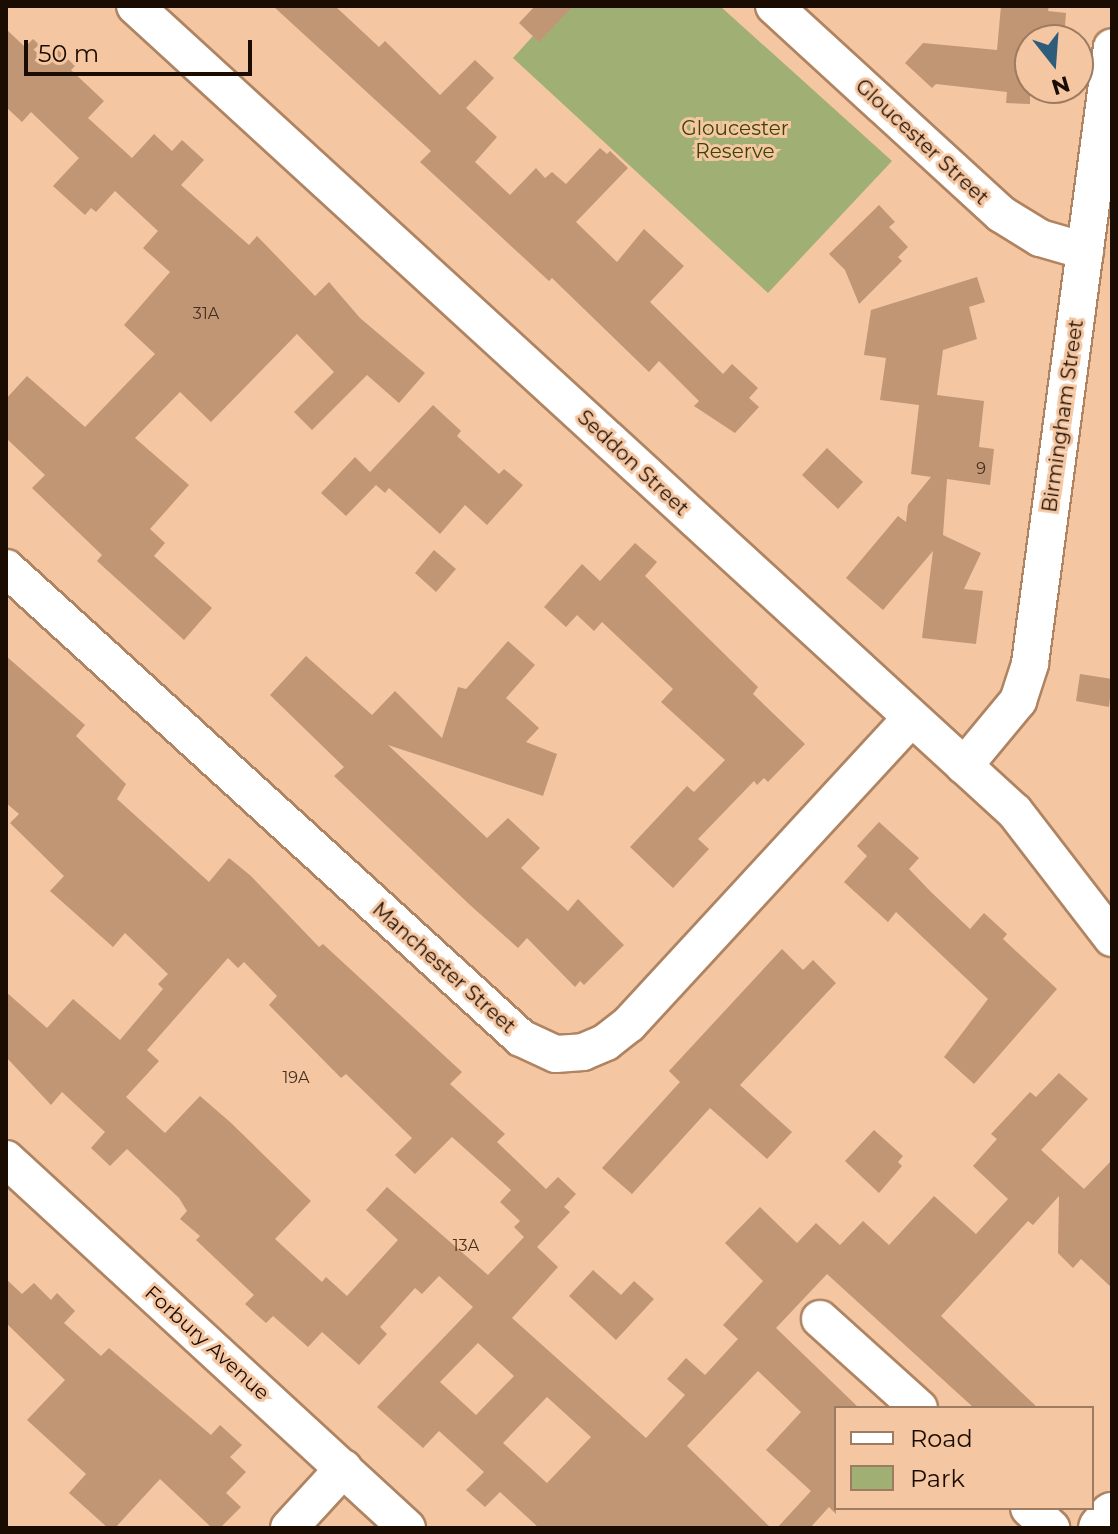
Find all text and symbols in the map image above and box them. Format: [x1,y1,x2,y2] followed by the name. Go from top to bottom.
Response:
[28,24,256,74] scale bar
[1014,24,1094,104] north arrow
[38,39,99,68] text: 50 m
[1048,70,1073,101] text: N
[850,74,994,210] street label: Gloucester Street
[681,117,789,164] park label: Gloucester Reserve
[193,304,219,324] house number: 31A
[1038,318,1088,514] street label: Birmingham Street
[572,405,694,521] street label: Seddon Street
[976,459,986,479] house number: 9
[367,897,521,1039] street label: Manchester Street
[283,1068,309,1088] house number: 19A
[453,1236,479,1256] house number: 13A
[140,1281,274,1405] street label: Forbury Avenue
[834,1406,1094,1510] legend
[910,1424,973,1453] text: Road
[910,1464,965,1493] text: Park

